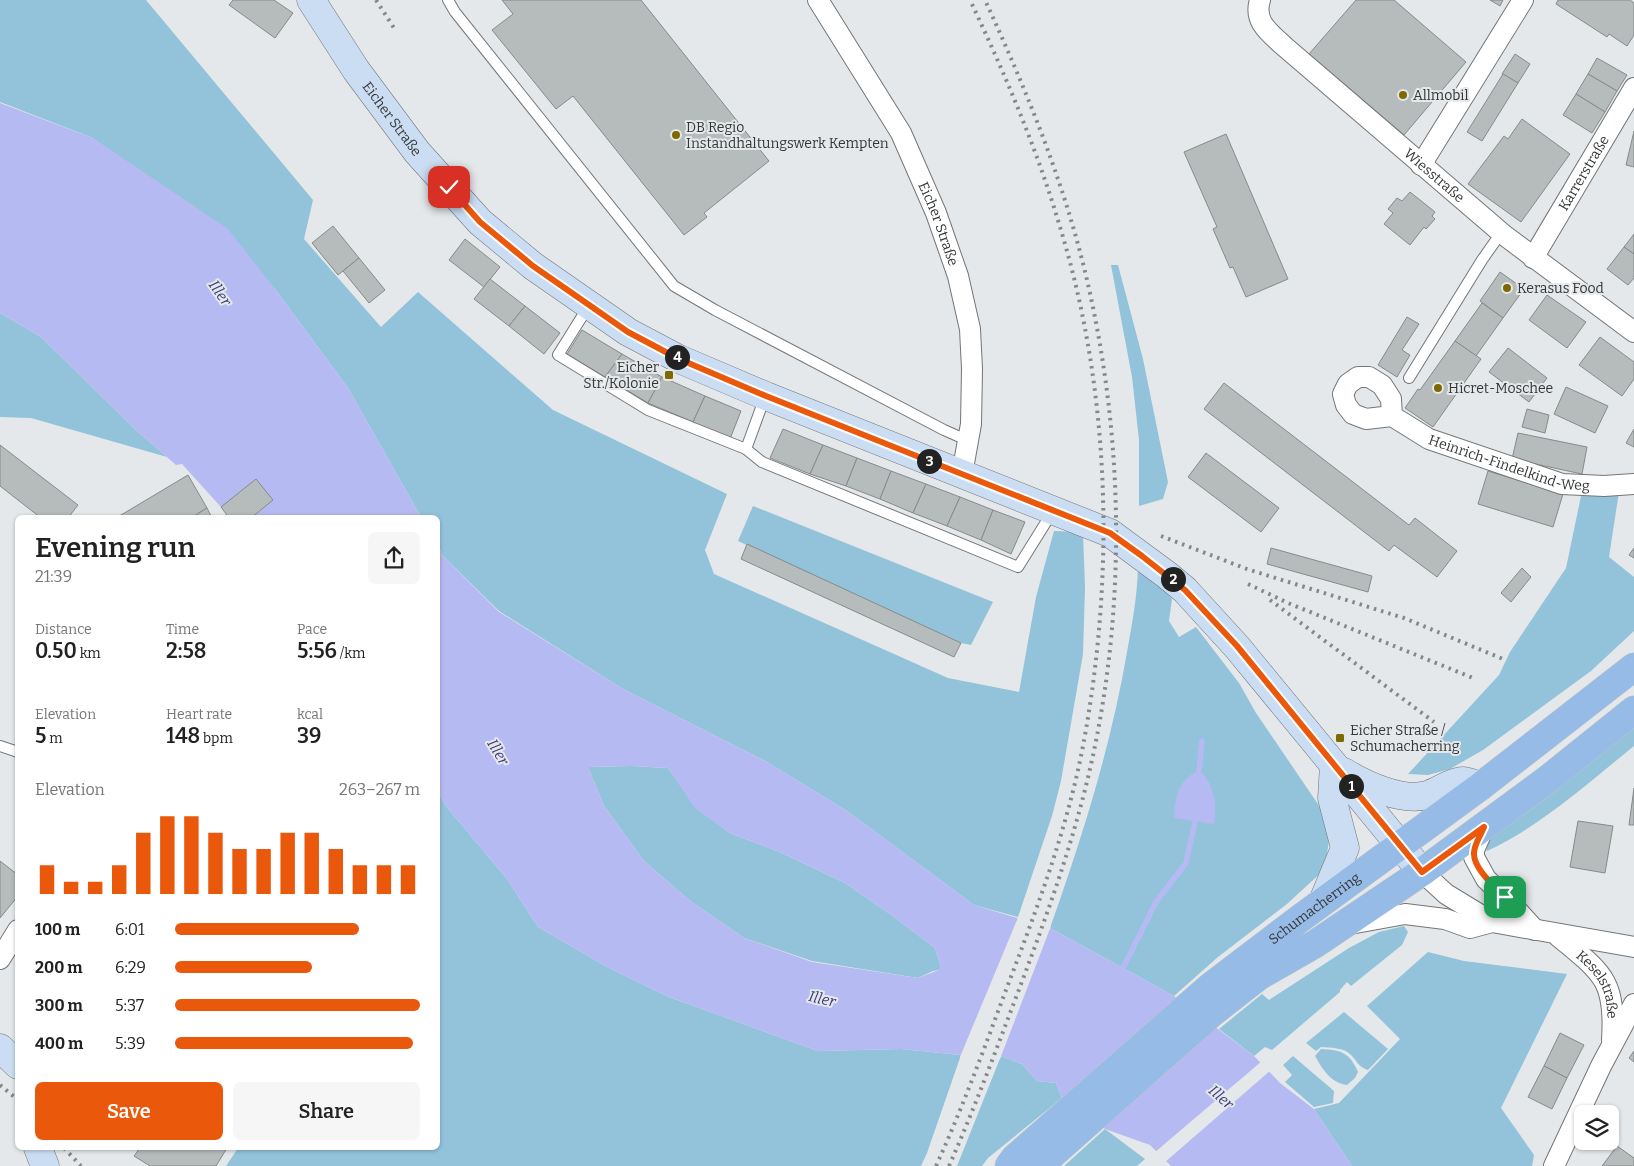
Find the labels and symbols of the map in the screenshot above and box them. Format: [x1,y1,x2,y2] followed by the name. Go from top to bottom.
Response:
[359,79,425,160] street label: Eicher Straße
[1413,87,1469,104] place label: Allmobil
[1397,89,1409,101] marker: Allmobil
[686,119,889,152] place label: DB Regio Instandhaltungswerk Kempten
[670,129,682,141] marker: DB Regio Instandhaltungswerk Kempten
[1555,133,1613,214] street label: Karrerstraße
[1400,145,1468,206] street label: Wiesstraße
[428,166,470,208] pin
[914,179,962,268] street label: Eicher Straße
[205,277,236,310] water label: Iller
[1517,280,1604,297] place label: Kerasus Food
[1501,282,1513,294] marker: Kerasus Food
[664,344,690,370] pin: 4
[583,359,659,392] place label: Eicher Str./Kolonie
[663,369,675,381] marker: Eicher Str./Kolonie
[1448,380,1553,397] place label: Hicret-Moschee
[1432,382,1444,394] marker: Hicret-Moschee
[1426,431,1590,494] street label: Heinrich-Findelkind-Weg
[916,448,942,474] pin: 3
[1160,566,1186,592] pin: 2
[1350,722,1460,755] place label: Eicher Straße / Schumacherring
[1334,732,1346,744] marker: Eicher Straße / Schumacherring
[483,736,513,769] water label: Iller
[1338,774,1364,798] pin: 1
[1265,869,1364,948] street label: Schumacherring
[1484,876,1526,918] pin
[1573,947,1621,1019] street label: Keselstraße
[807,987,838,1011] water label: Iller
[1205,1081,1238,1113] water label: Iller

